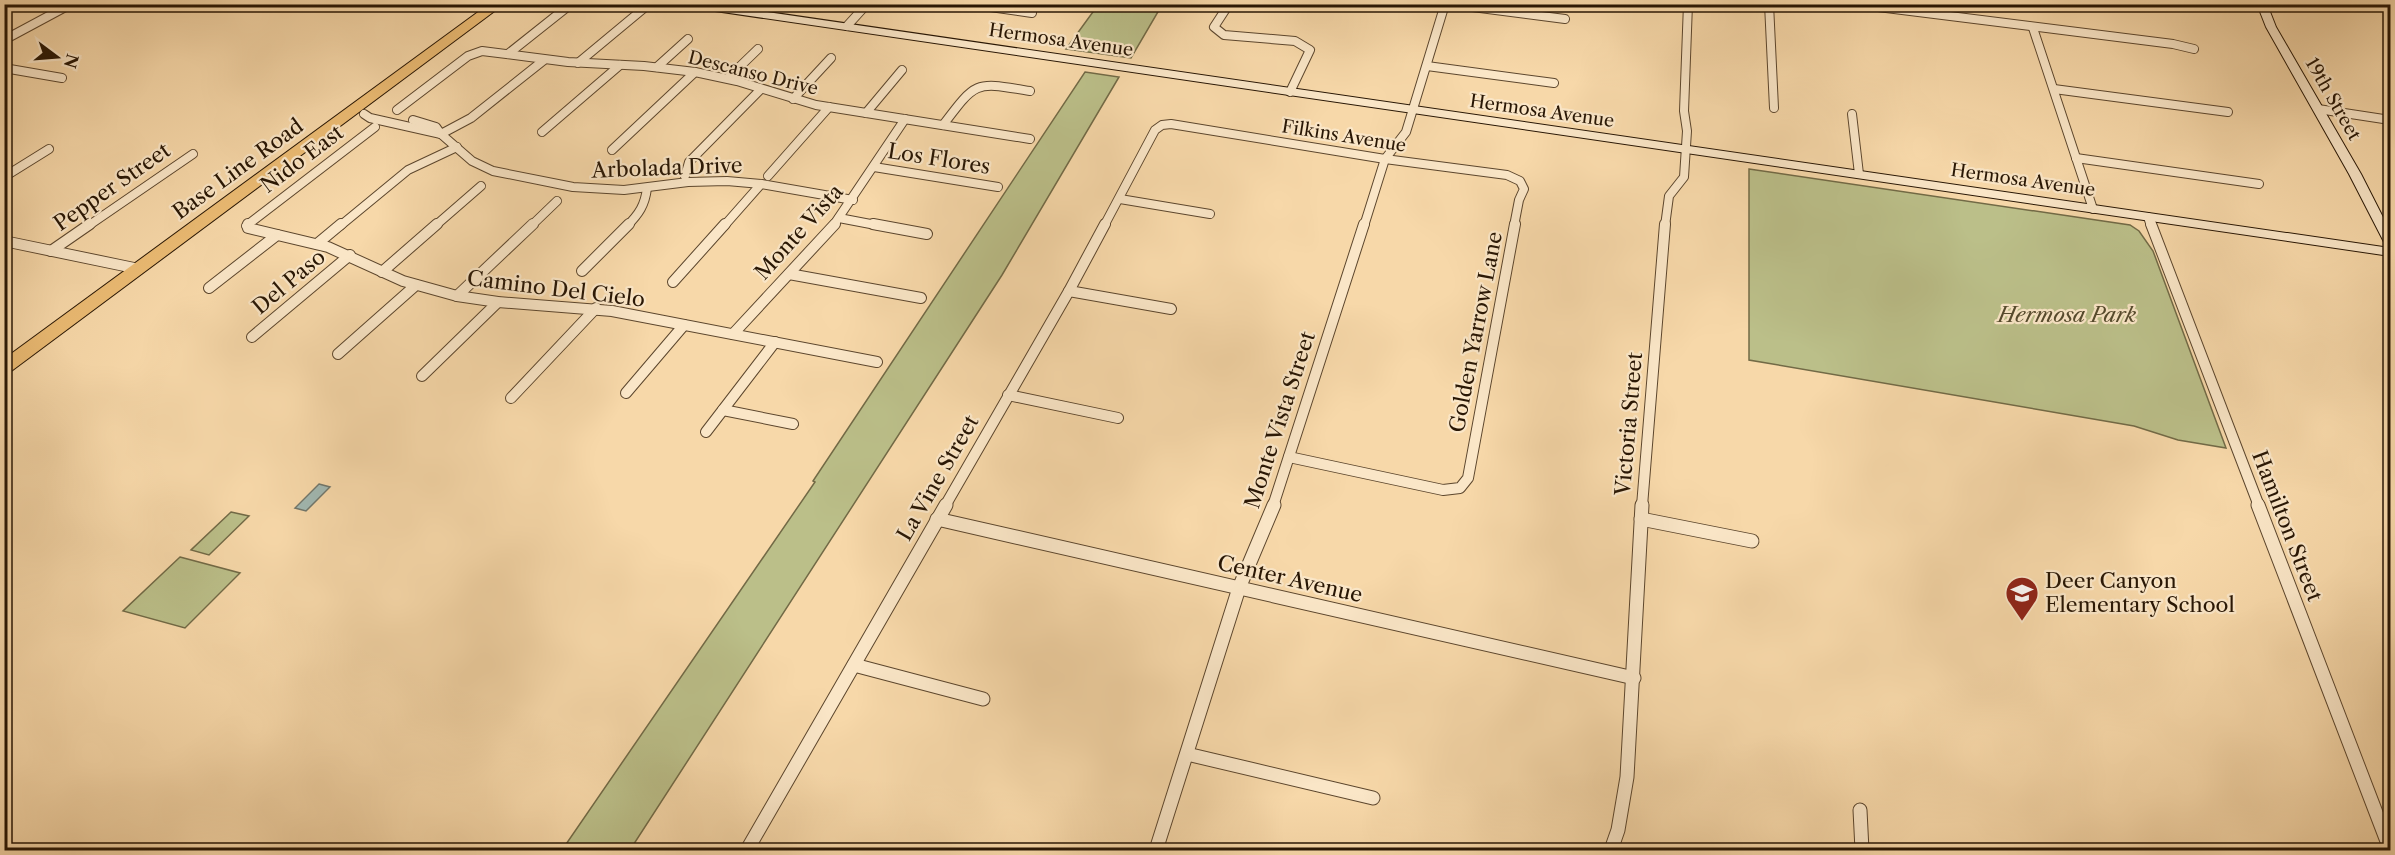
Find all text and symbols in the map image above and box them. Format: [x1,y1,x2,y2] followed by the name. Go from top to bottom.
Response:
[987,19,1135,61] street label: Hermosa Avenue
[27,27,87,87] north arrow
[686,46,820,100] street label: Descanso Drive
[60,52,83,71] text: N
[2301,54,2366,145] street label: 19th Street
[1468,90,1616,132] street label: Hermosa Avenue
[168,113,308,224] street label: Base Line Road
[1280,115,1408,157] street label: Filkins Avenue
[256,119,348,198] street label: Nido East
[49,137,175,236] street label: Pepper Street
[886,138,992,179] street label: Los Flores
[590,152,743,183] street label: Arbolada Drive
[1949,159,2097,201] street label: Hermosa Avenue
[749,178,849,285] street label: Monte Vista
[1444,229,1507,435] street label: Golden Yarrow Lane
[247,244,330,319] street label: Del Paso
[466,265,646,312] street label: Camino Del Cielo
[1996,302,2136,327] park label: Hermosa Park
[1239,328,1320,512] street label: Monte Vista Street
[1610,351,1647,498] street label: Victoria Street
[892,410,984,545] street label: La Vine Street
[2247,447,2328,605] street label: Hamilton Street
[1215,550,1365,607] street label: Center Avenue
[2045,568,2235,617] place label: Deer Canyon Elementary School
[2004,575,2040,622] school or university icon: Deer Canyon Elementary School

